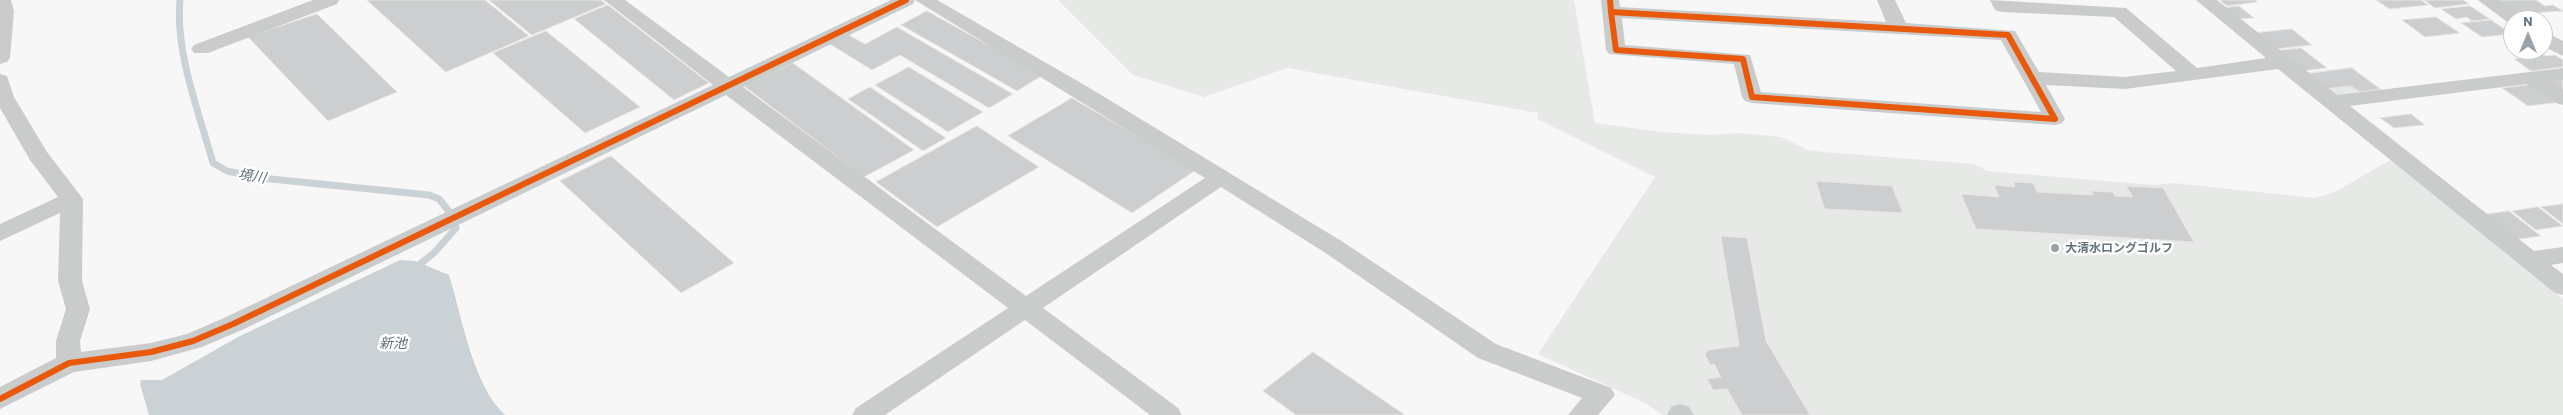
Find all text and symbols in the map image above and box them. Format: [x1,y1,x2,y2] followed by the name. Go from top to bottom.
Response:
[2503,10,2553,60] north arrow
[2523,12,2533,29] text: N
[237,165,267,187] water label: 境川
[2065,241,2173,255] place label: 大清水ロングゴルフ
[2049,242,2061,254] marker: 大清水ロングゴルフ
[379,335,407,351] water label: 新池

